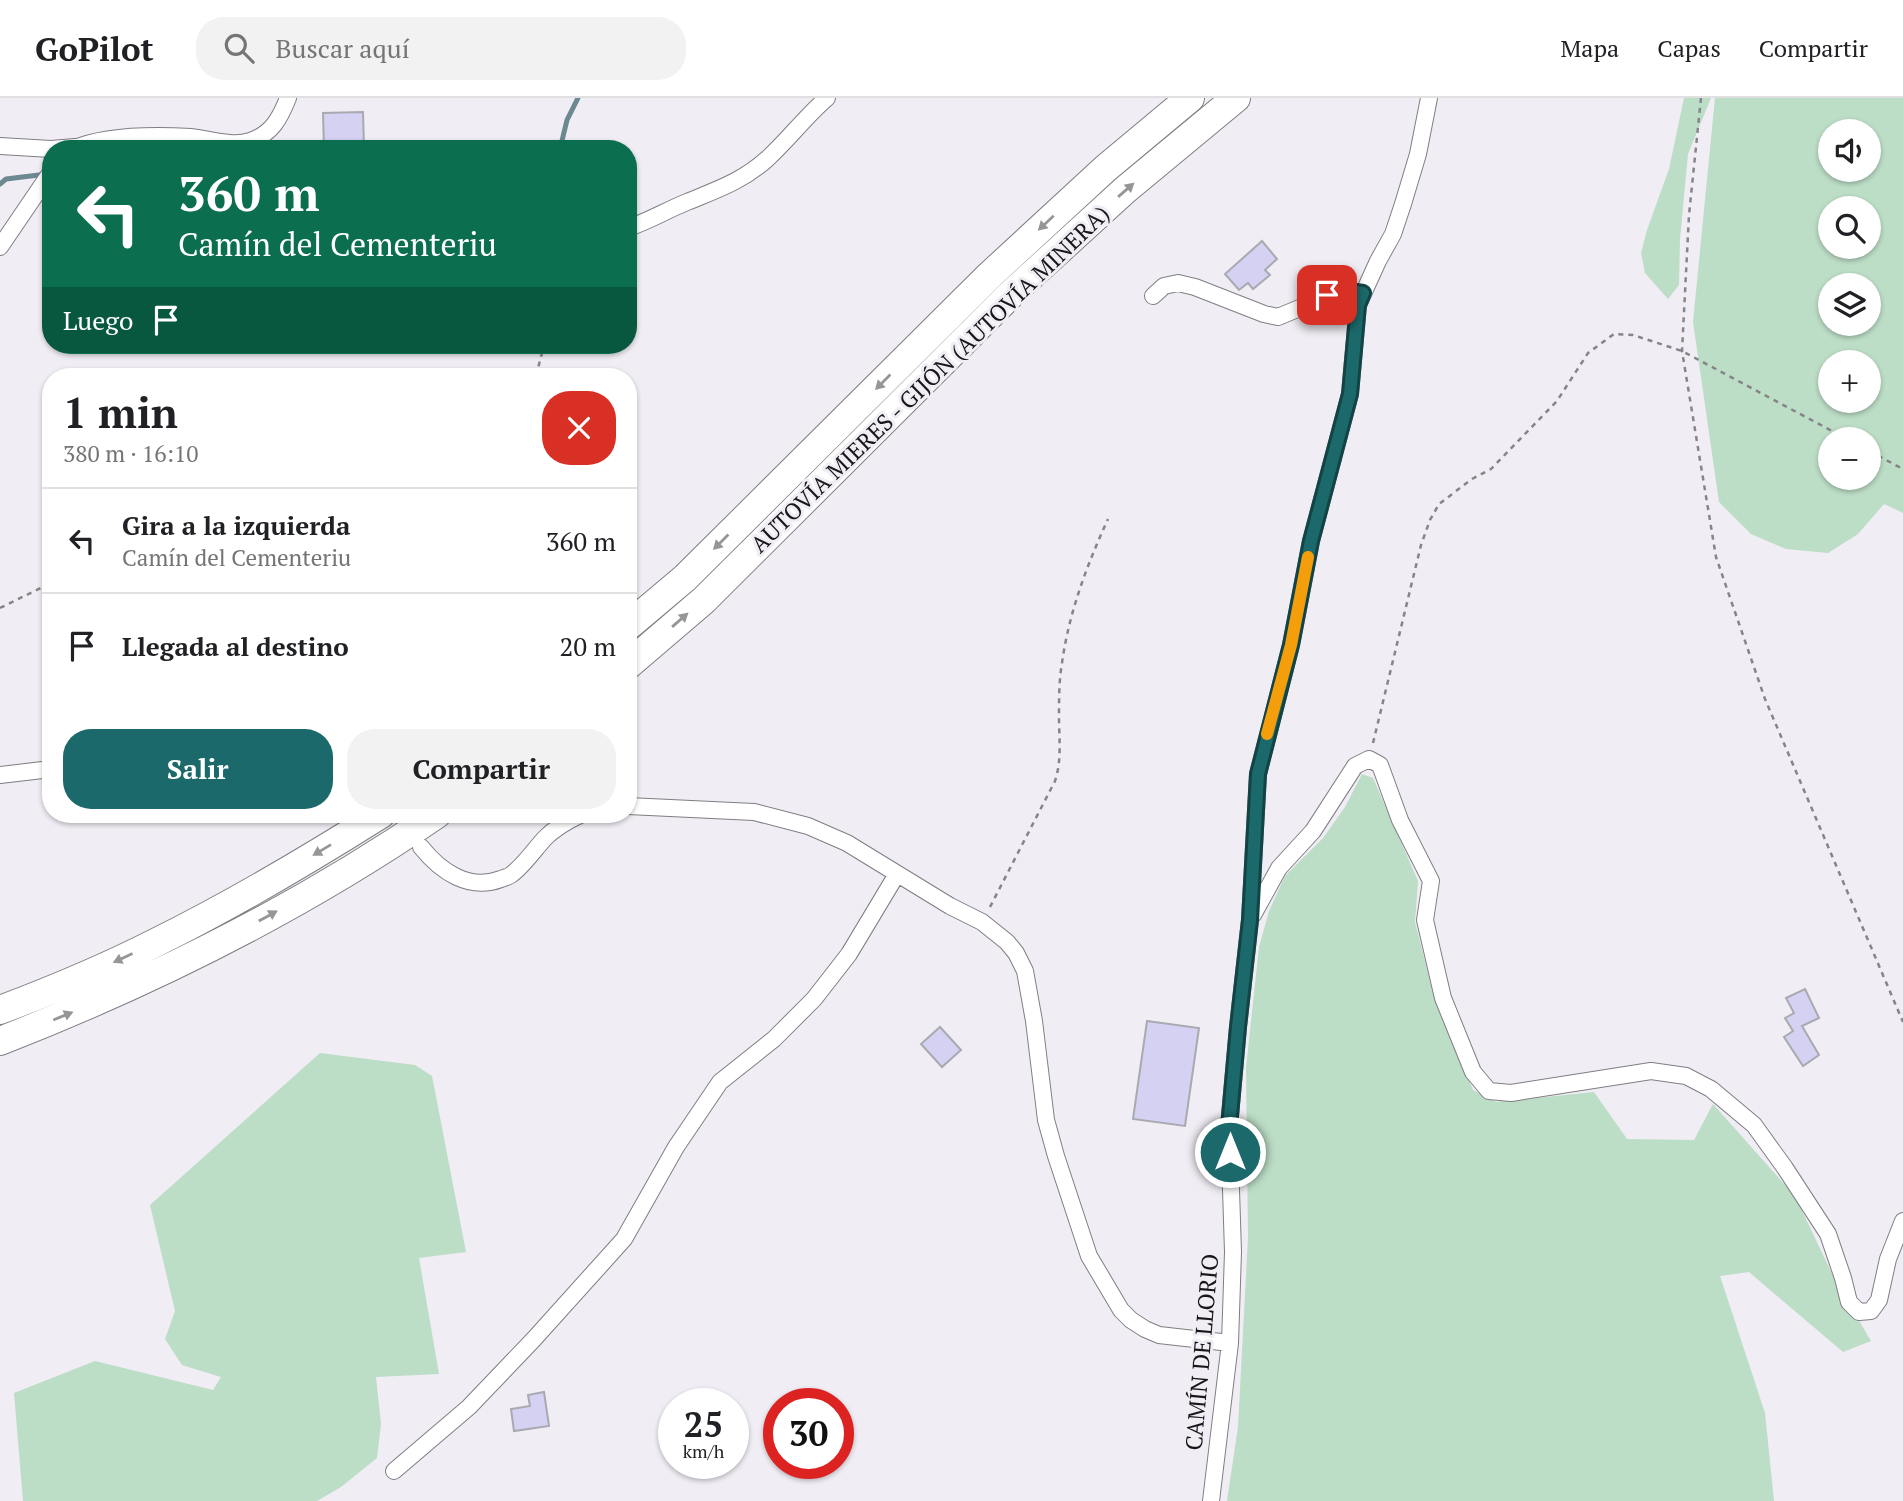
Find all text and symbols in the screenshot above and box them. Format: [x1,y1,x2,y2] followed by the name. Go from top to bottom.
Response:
[196,17,686,80] search box
[35,27,154,70] text: GoPilot
[220,29,258,67] icon: search
[276,31,409,65] text: Buscar aquí
[1561,32,1619,64] text: Mapa
[1657,32,1721,64] text: Capas
[1759,32,1868,64] text: Compartir
[1818,119,1881,490] map controls
[1818,119,1881,182] button: sound
[178,160,320,225] text: 360 m
[63,168,154,259] icon: left
[1117,183,1134,198] one-way arrow
[1818,196,1881,259] button: search
[743,198,1116,559] street label: AUTOVÍA MIERES - GIJÓN (AUTOVÍA MINERA)
[1038,215,1055,231] one-way arrow
[178,223,497,265] text: Camín del Cementeriu
[1297,265,1357,325] pin
[1818,273,1881,336] button: layers
[1308,276,1346,314] icon: arrive
[147,301,185,339] icon: arrive
[63,303,133,337] text: Luego
[1818,350,1881,413] button: +
[875,373,892,389] one-way arrow
[63,384,178,440] text: 1 min
[542,391,616,465] button: close
[1818,427,1881,490] button: −
[63,438,198,469] text: 380 m · 16:10
[122,508,350,542] text: Gira a la izquierda
[63,522,101,560] icon: left
[546,524,616,558] text: 360 m
[714,533,730,550] one-way arrow
[122,542,351,573] text: Camín del Cementeriu
[671,612,689,628] one-way arrow
[63,627,101,665] icon: arrive
[122,629,349,663] text: Llegada al destino
[560,629,616,663] text: 20 m
[63,729,333,809] button: Salir
[347,729,616,809] button: Compartir
[313,843,332,856] one-way arrow
[258,910,277,922] one-way arrow
[113,952,133,964] one-way arrow
[53,1011,74,1022] one-way arrow
[1193,1115,1267,1189] position arrow
[1177,1252,1226,1452] street label: CAMÍN DE LLORIO
[763,1388,854,1479] speed limit sign: 30
[684,1401,723,1447] text: 25
[683,1439,724,1463] text: km/h

